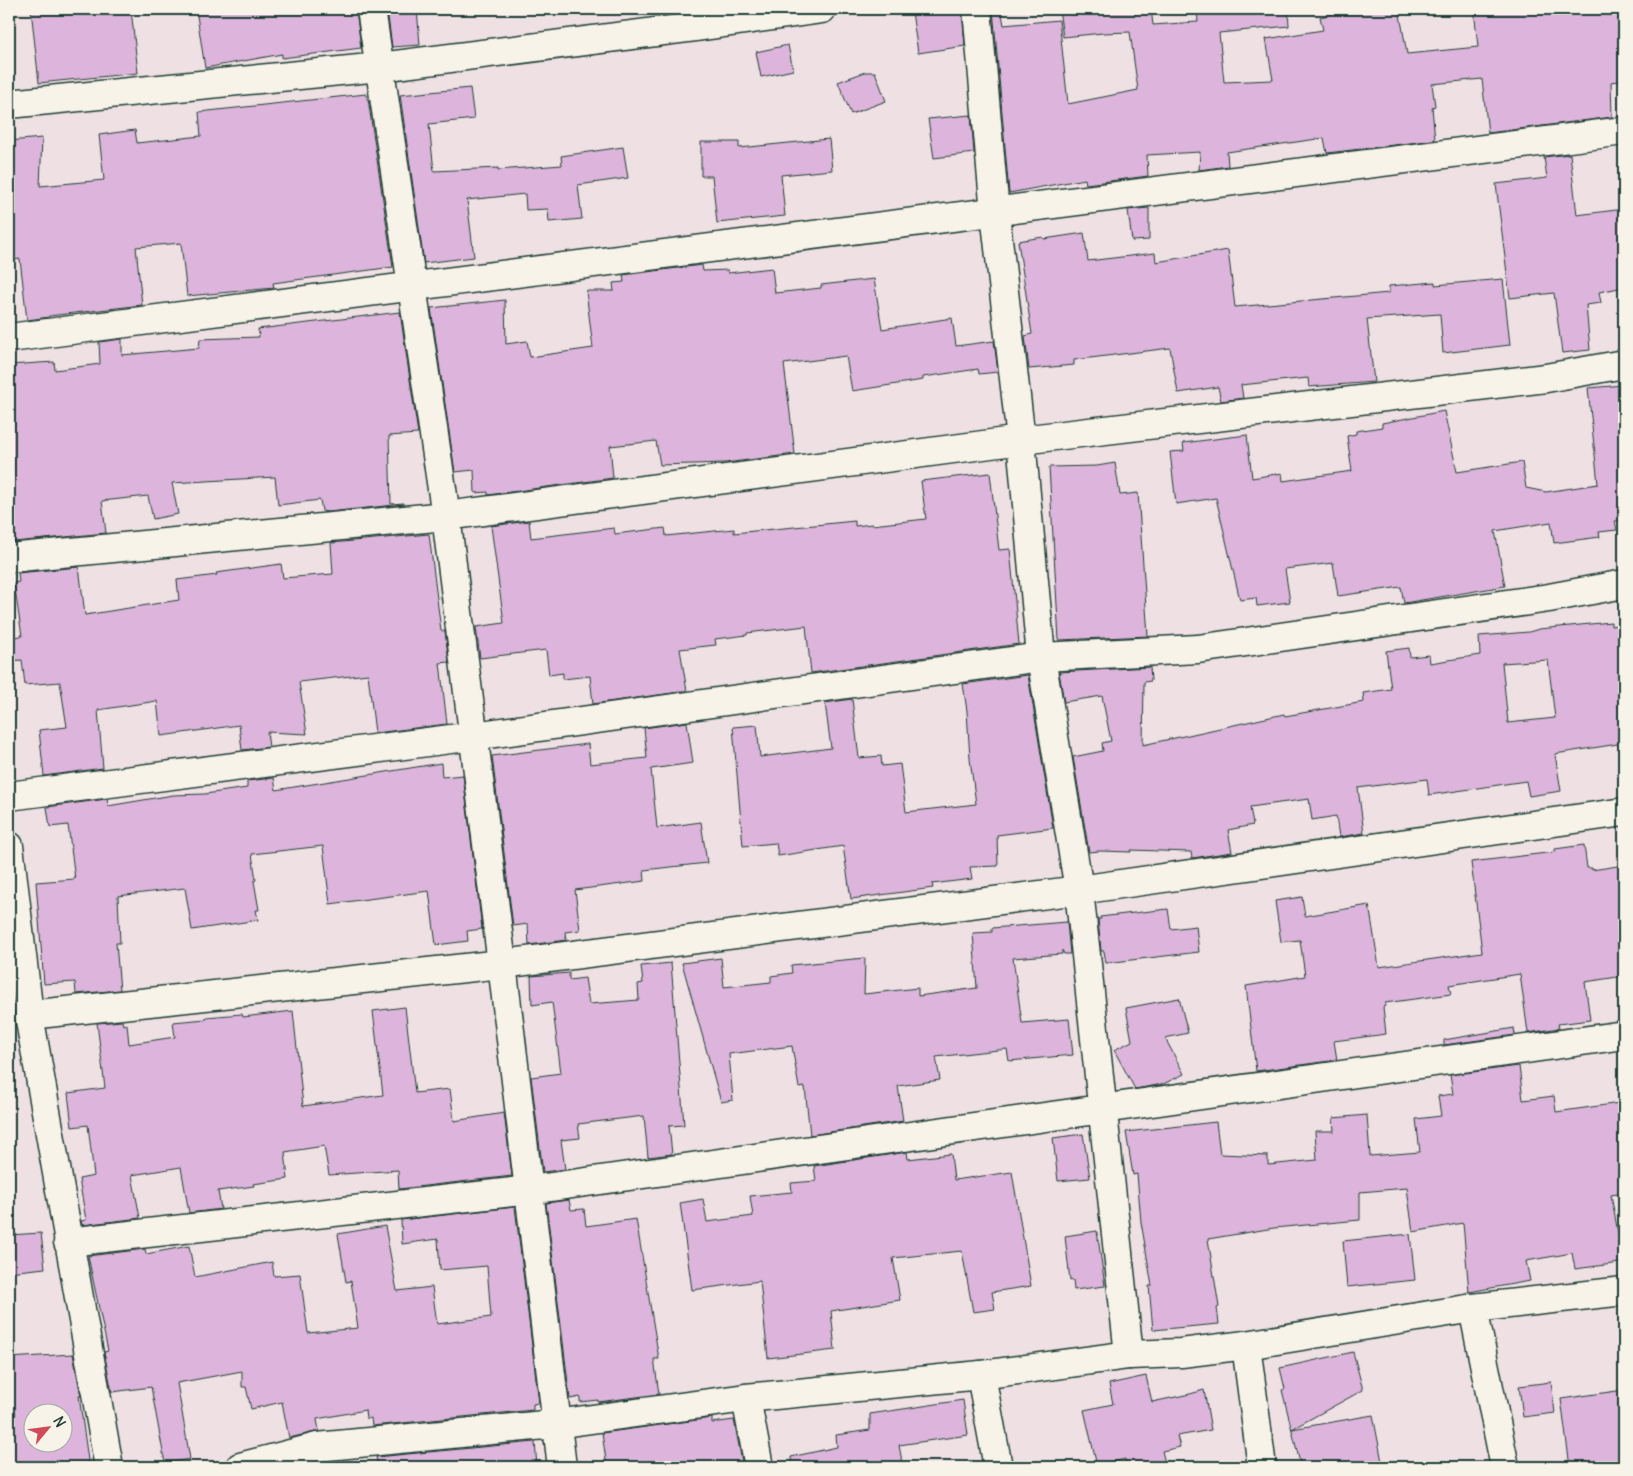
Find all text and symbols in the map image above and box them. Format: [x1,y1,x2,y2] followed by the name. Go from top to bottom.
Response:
[22,1404,72,1454] north arrow
[49,1413,70,1430] text: N

